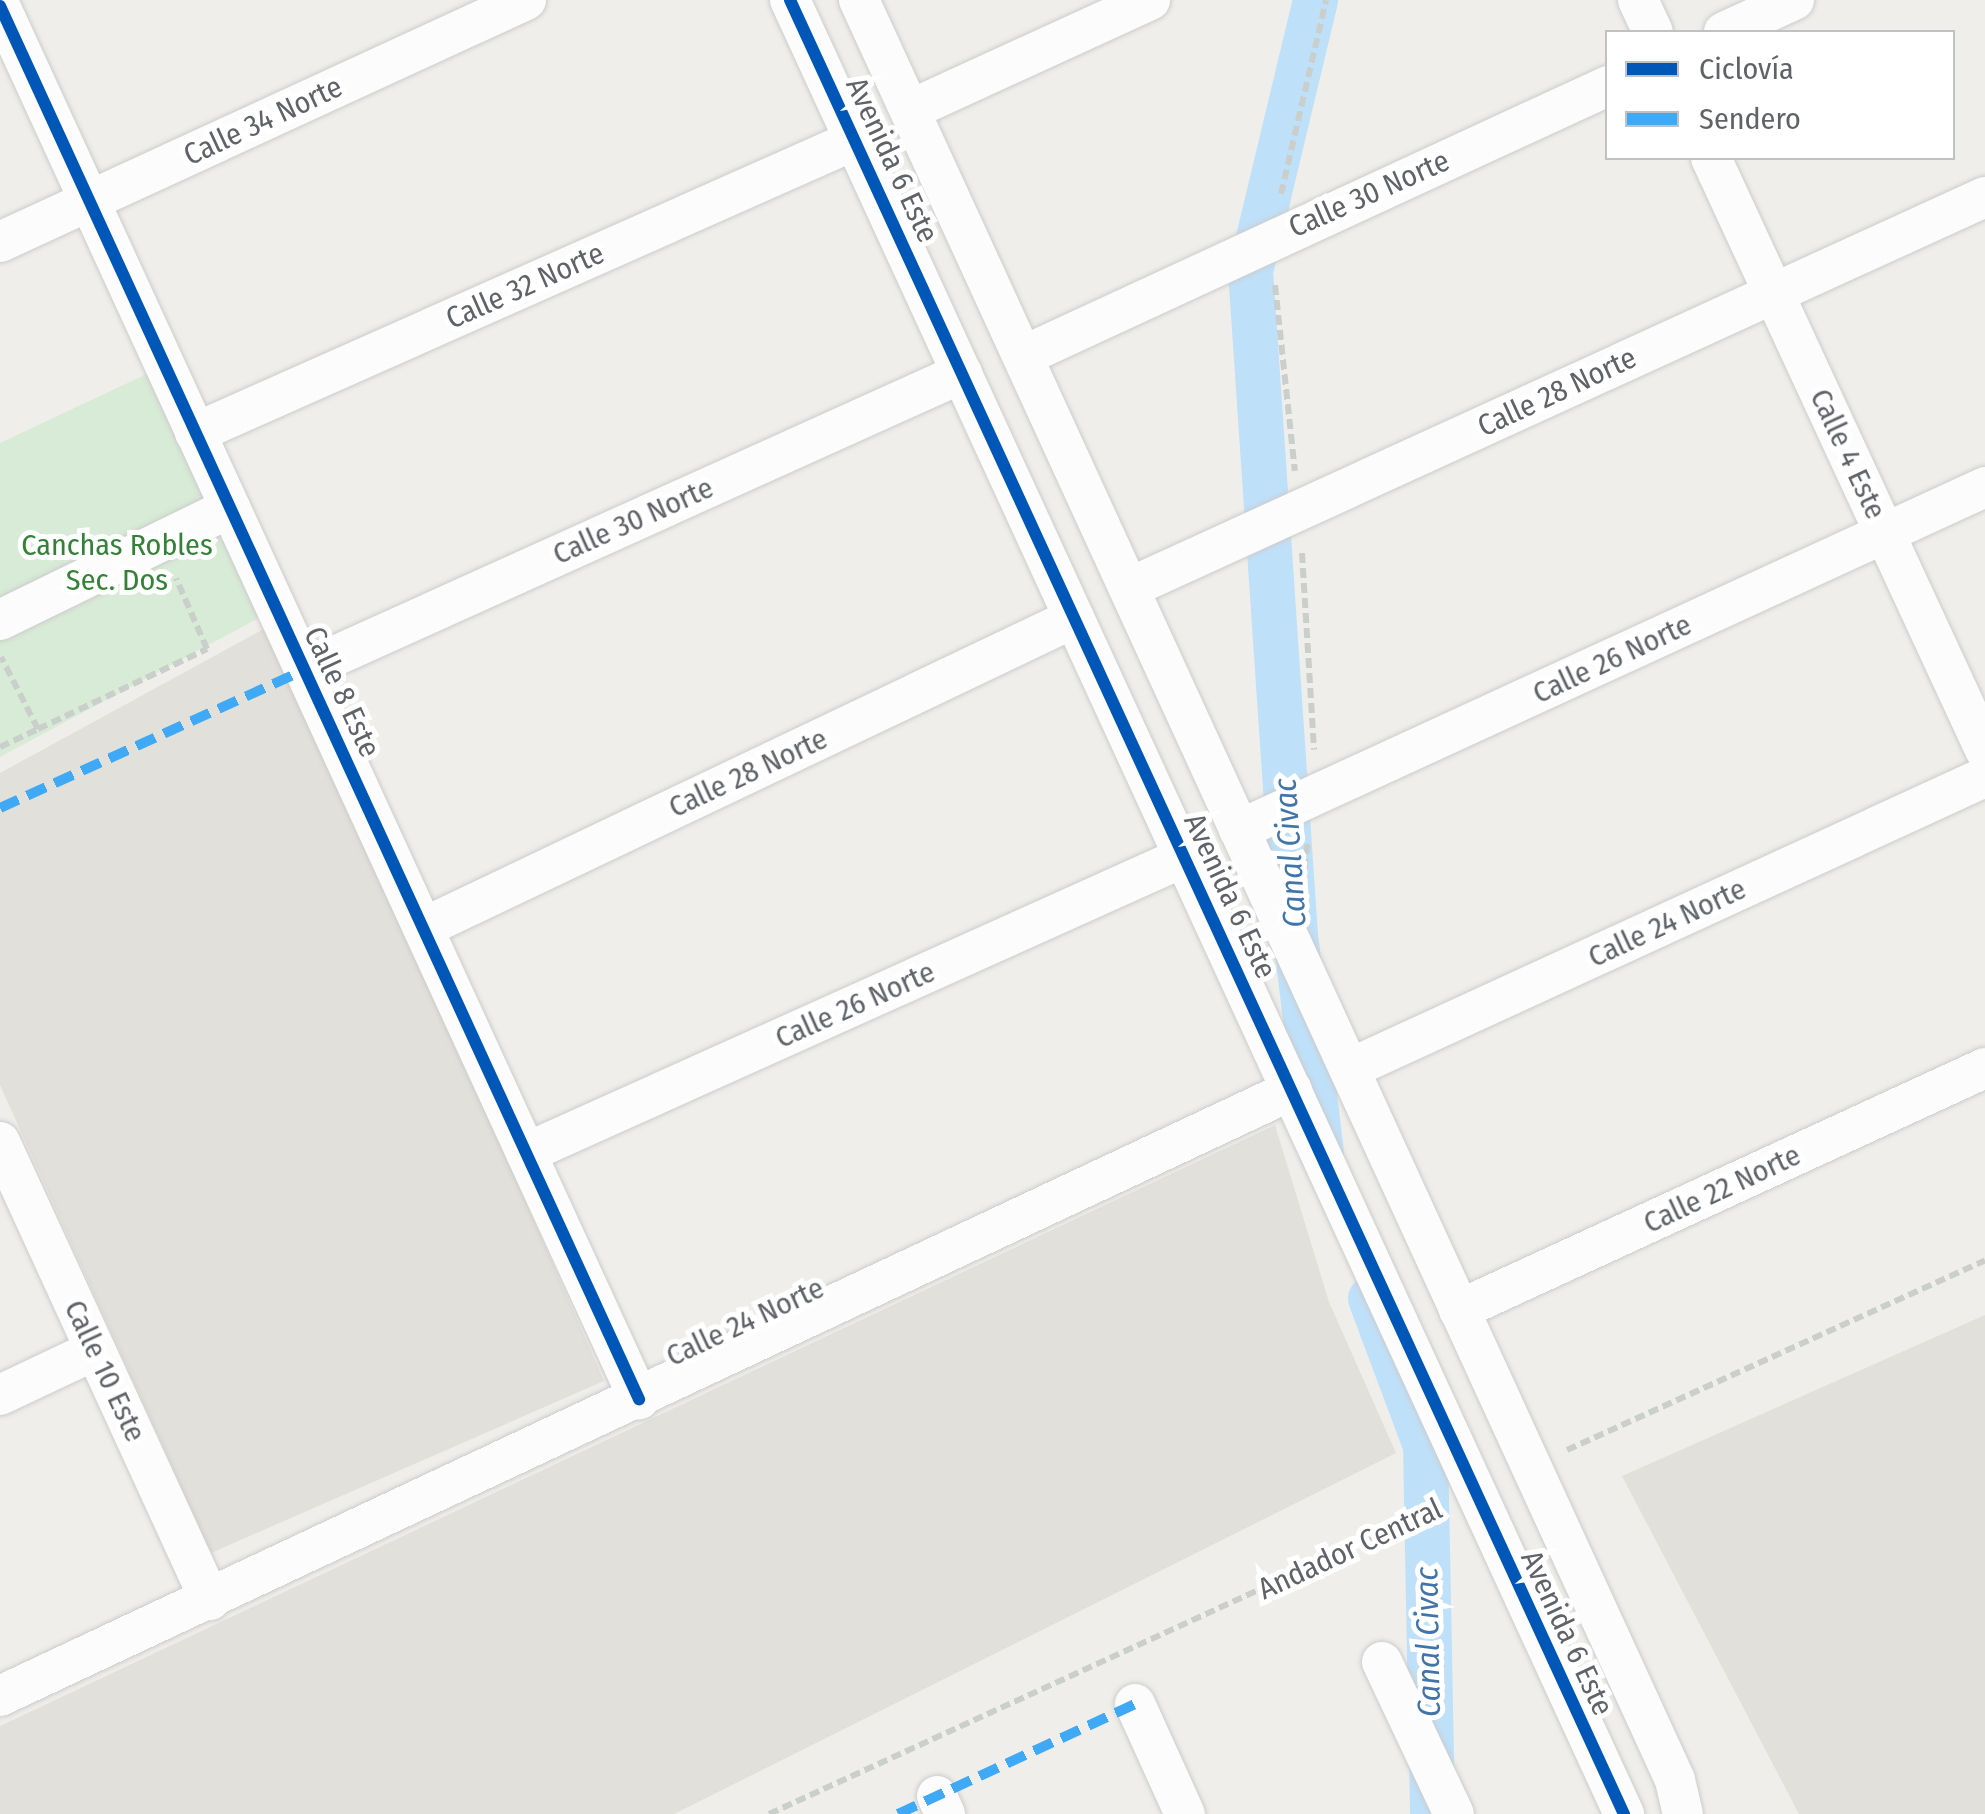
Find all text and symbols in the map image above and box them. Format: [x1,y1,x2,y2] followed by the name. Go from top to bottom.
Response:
[1605,30,1955,160] legend
[1699,51,1794,87] text: Ciclovía
[178,69,348,173] street label: Calle 34 Norte
[838,72,946,248] street label: Avenida 6 Este
[1699,101,1801,137] text: Sendero
[1283,143,1455,245] street label: Calle 30 Norte
[440,235,610,337] street label: Calle 32 Norte
[1472,340,1642,444] street label: Calle 28 Norte
[1802,383,1894,525] street label: Calle 4 Este
[547,470,719,572] street label: Calle 30 Norte
[21,527,213,598] park label: Canchas Robles Sec. Dos
[1527,607,1697,711] street label: Calle 26 Norte
[296,621,388,763] street label: Calle 8 Este
[663,721,833,825] street label: Calle 28 Norte
[1266,777,1314,929] water label: Canal Civac
[1176,808,1284,984] street label: Avenida 6 Este
[1582,871,1752,975] street label: Calle 24 Norte
[770,954,940,1056] street label: Calle 26 Norte
[1638,1137,1806,1241] street label: Calle 22 Norte
[660,1270,830,1374] street label: Calle 24 Norte
[57,1294,153,1448] street label: Calle 10 Este
[1252,1491,1448,1607] street label: Andador Central
[1513,1545,1621,1721] street label: Avenida 6 Este
[1407,1567,1449,1717] water label: Canal Civac

